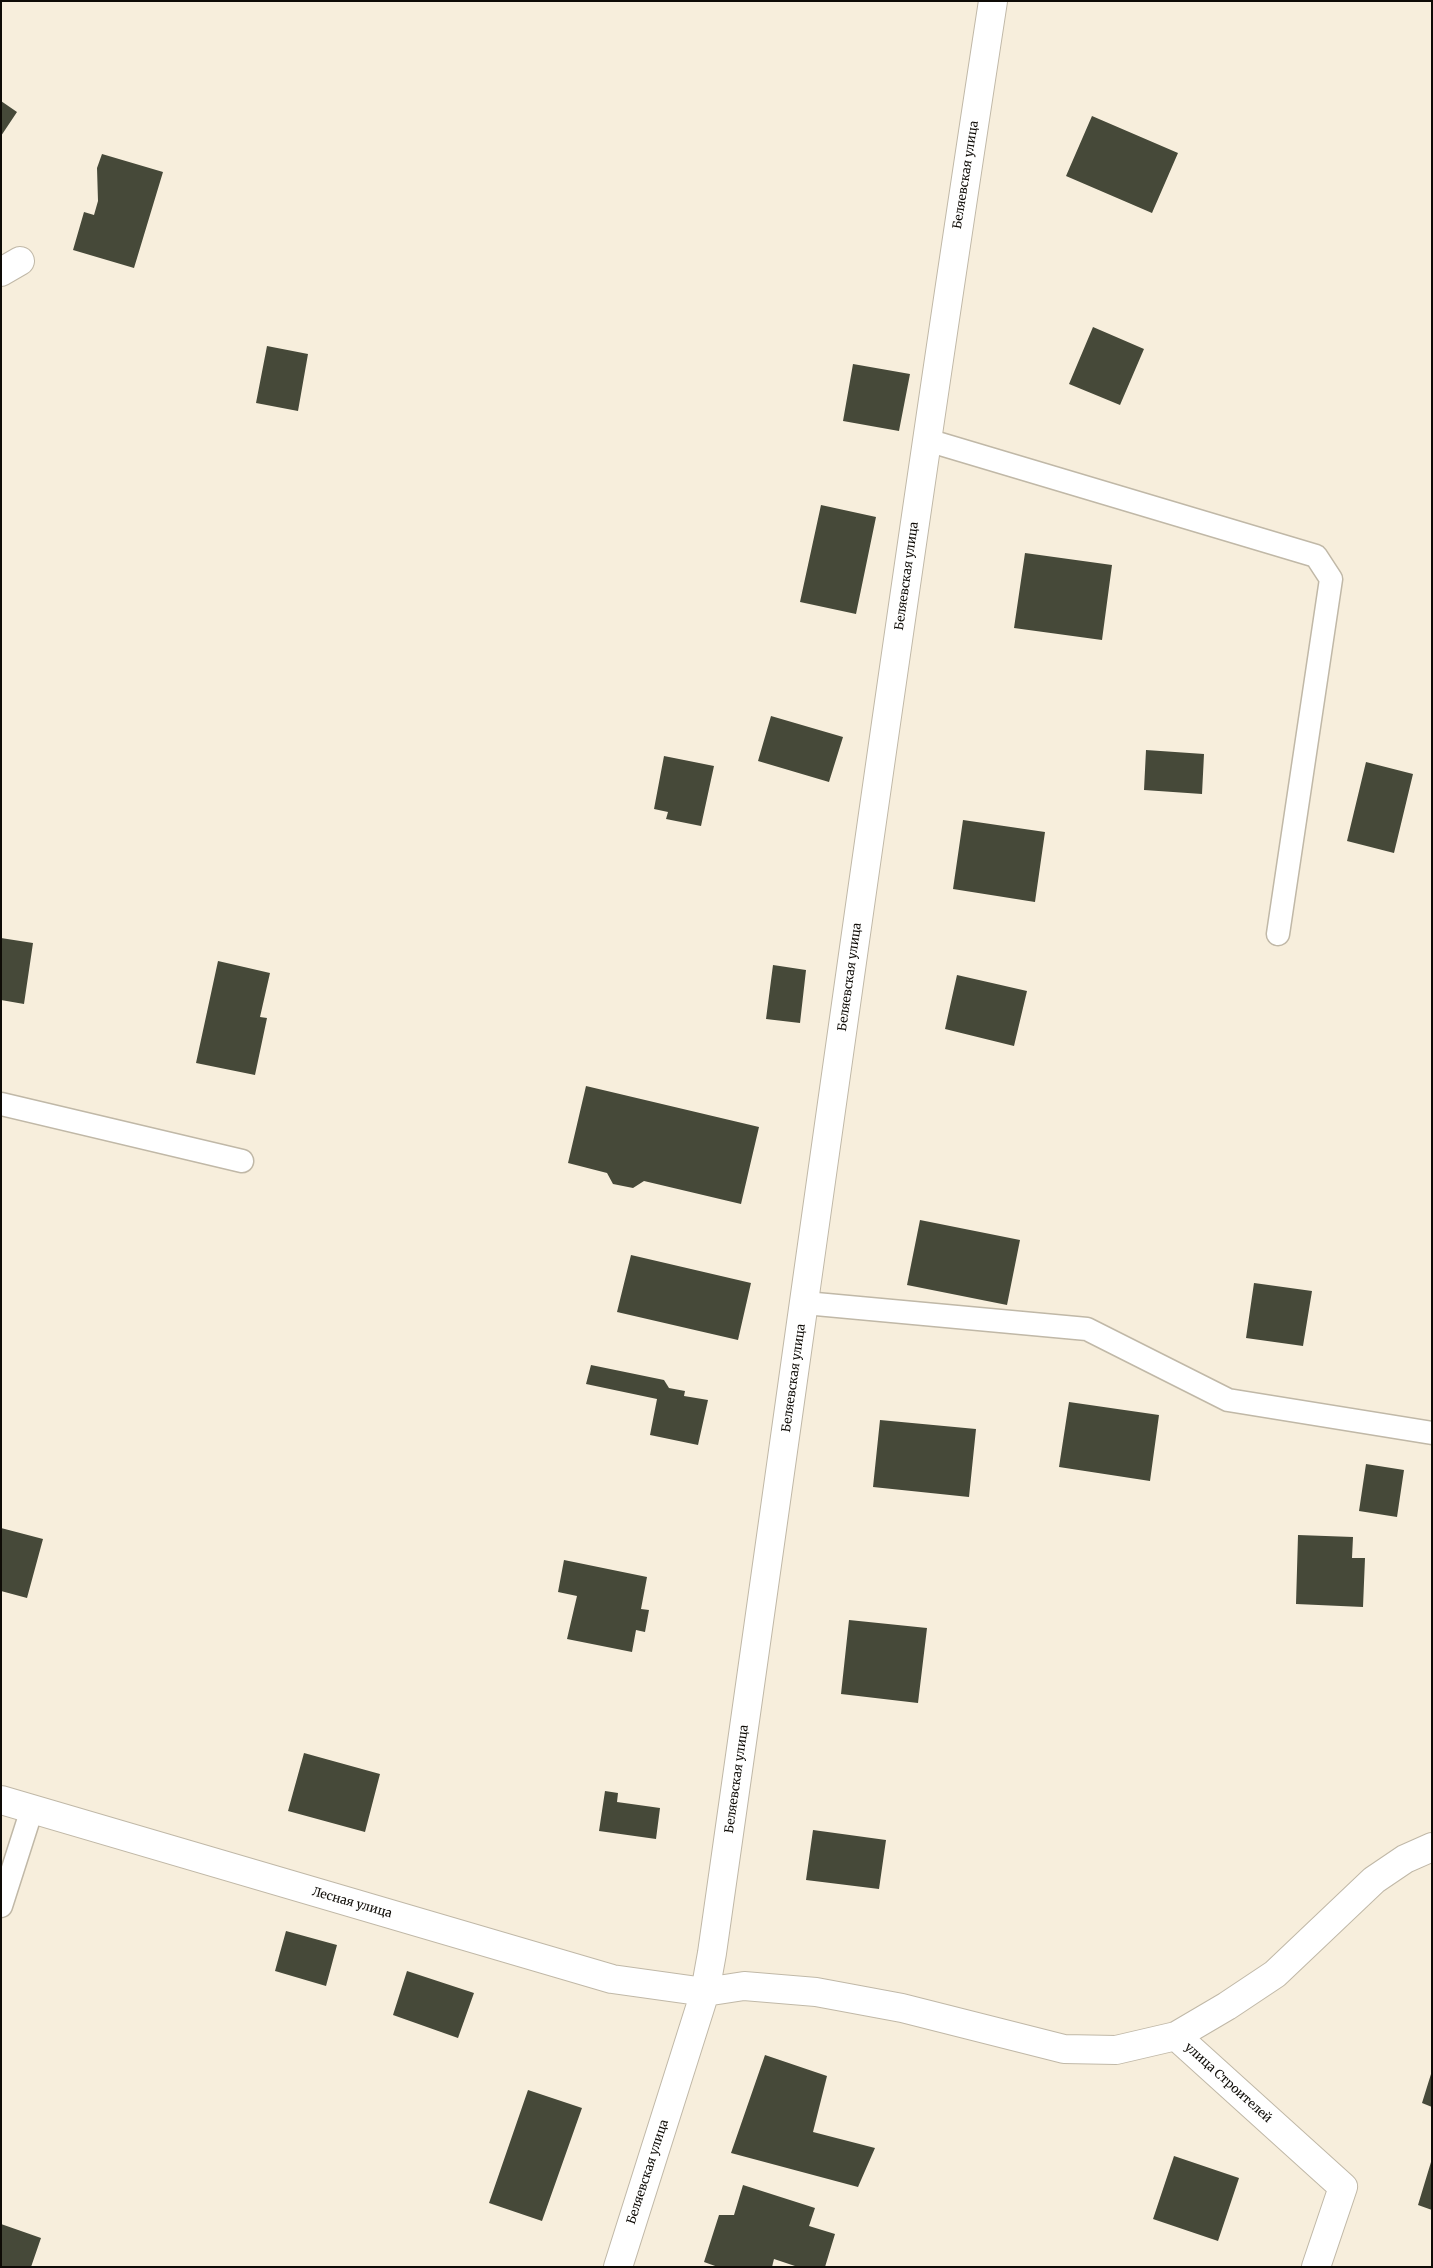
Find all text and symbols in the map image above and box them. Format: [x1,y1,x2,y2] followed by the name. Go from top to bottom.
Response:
[950,120,982,230] street label: Беляевская улица
[892,521,922,631] street label: Беляевская улица
[835,922,865,1032] street label: Беляевская улица
[779,1323,809,1433] street label: Беляевская улица
[722,1724,752,1834] street label: Беляевская улица
[310,1885,394,1921] street label: Лесная улица
[1181,2040,1275,2126] street label: улица Строителей
[624,2118,672,2226] street label: Беляевская улица

